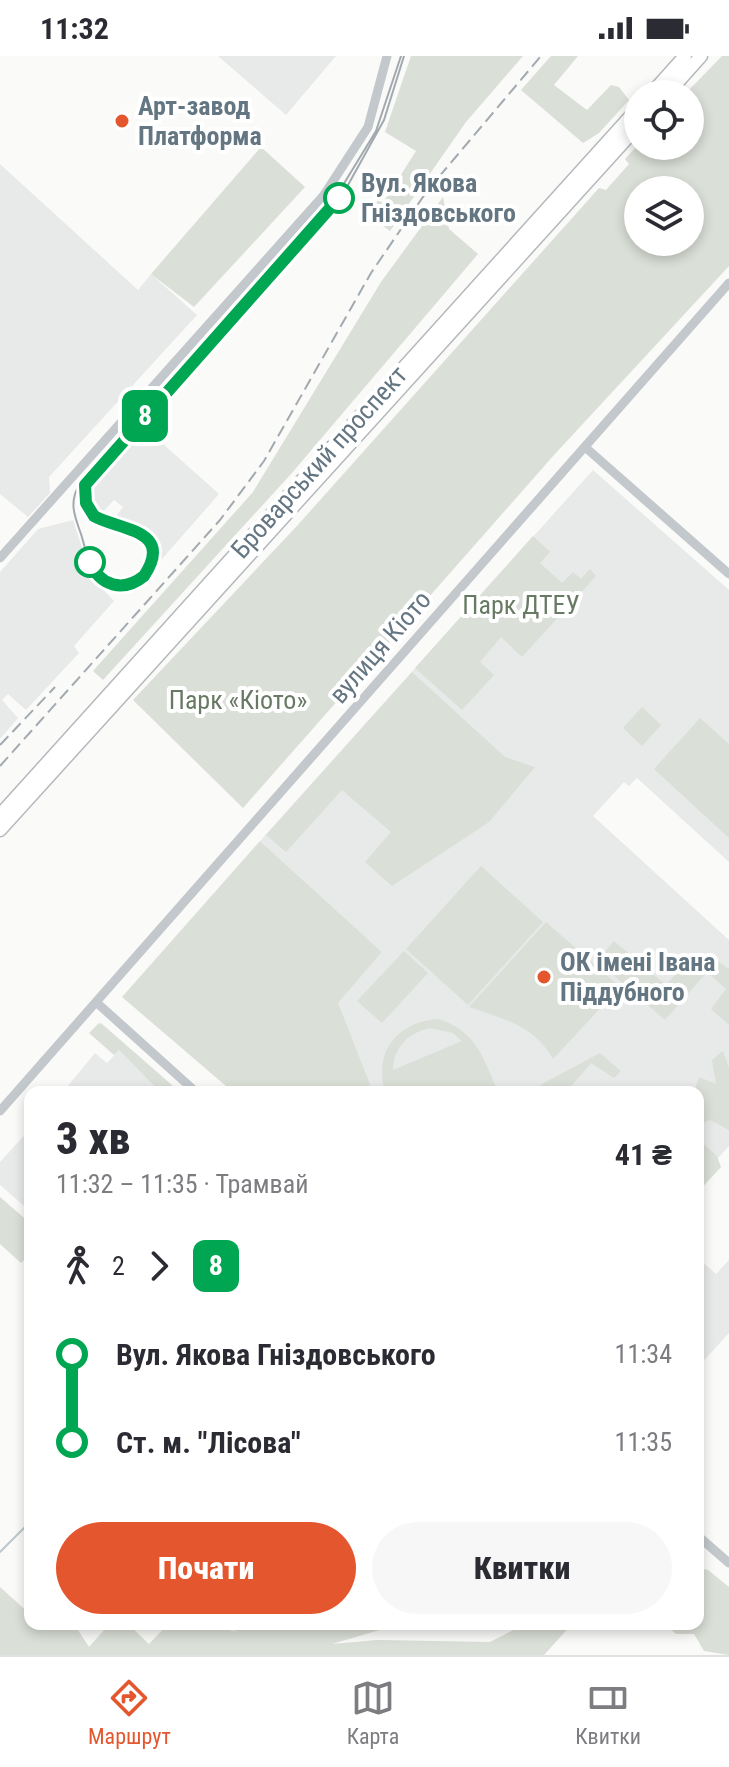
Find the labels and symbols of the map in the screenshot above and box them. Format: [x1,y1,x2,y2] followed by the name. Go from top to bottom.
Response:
[138,91,262,151] place label: Арт-завод Платформа
[113,112,131,130] marker: Арт-завод Платформа
[361,168,516,228] place label: Вул. Якова Гніздовського
[324,183,354,213] marker: Вул. Якова Гніздовського
[225,360,413,564] street label: Броварський проспект
[119,390,171,442] line badge: 8
[75,547,105,577] unlabelled marker
[323,585,437,709] street label: вулиця Кіото
[462,590,580,620] park label: Парк ДТЕУ
[169,685,307,715] park label: Парк «Кіото»
[560,947,716,1007] place label: ОК імені Івана Піддубного
[535,968,553,986] marker: ОК імені Івана Піддубного

